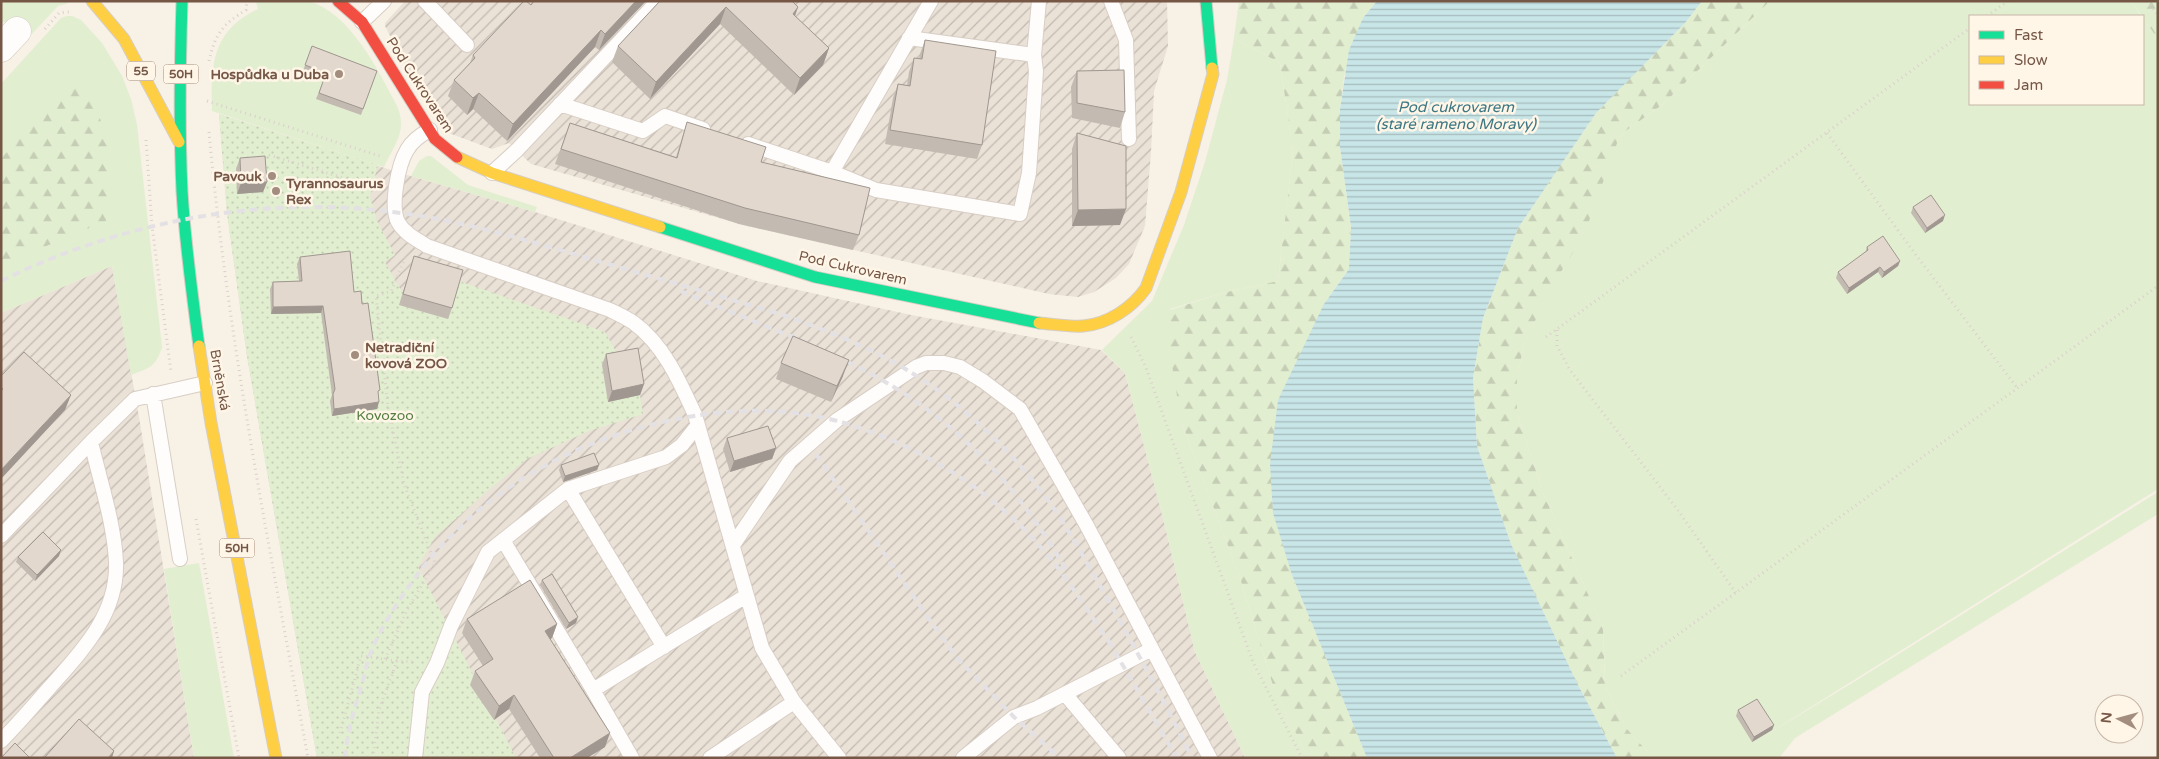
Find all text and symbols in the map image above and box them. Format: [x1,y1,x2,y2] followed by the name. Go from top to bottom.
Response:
[1969,15,2144,105] legend
[2014,26,2044,44] text: Fast
[383,34,457,136] street label: Pod Cukrovarem
[2014,51,2048,69] text: Slow
[127,61,155,80] road number: 55
[164,64,198,84] road number: 50H
[210,66,329,83] place label: Hospůdka u Duba
[333,68,345,80] marker: Hospůdka u Duba
[2014,76,2043,94] text: Jam
[1376,98,1537,133] water label: Pod cukrovarem (staré rameno Moravy)
[213,168,262,185] place label: Pavouk
[266,170,278,182] marker: Pavouk
[285,175,384,208] place label: Tyrannosaurus Rex
[270,185,282,197] marker: Tyrannosaurus Rex
[797,247,909,289] street label: Pod Cukrovarem
[365,339,447,372] place label: Netradiční kovová ZOO
[206,348,234,412] street label: Brněnská
[349,349,361,361] marker: Netradiční kovová ZOO
[356,407,414,424] park label: Kovozoo
[220,538,254,558] road number: 50H
[2094,694,2144,744] north arrow
[2098,711,2116,724] text: N

